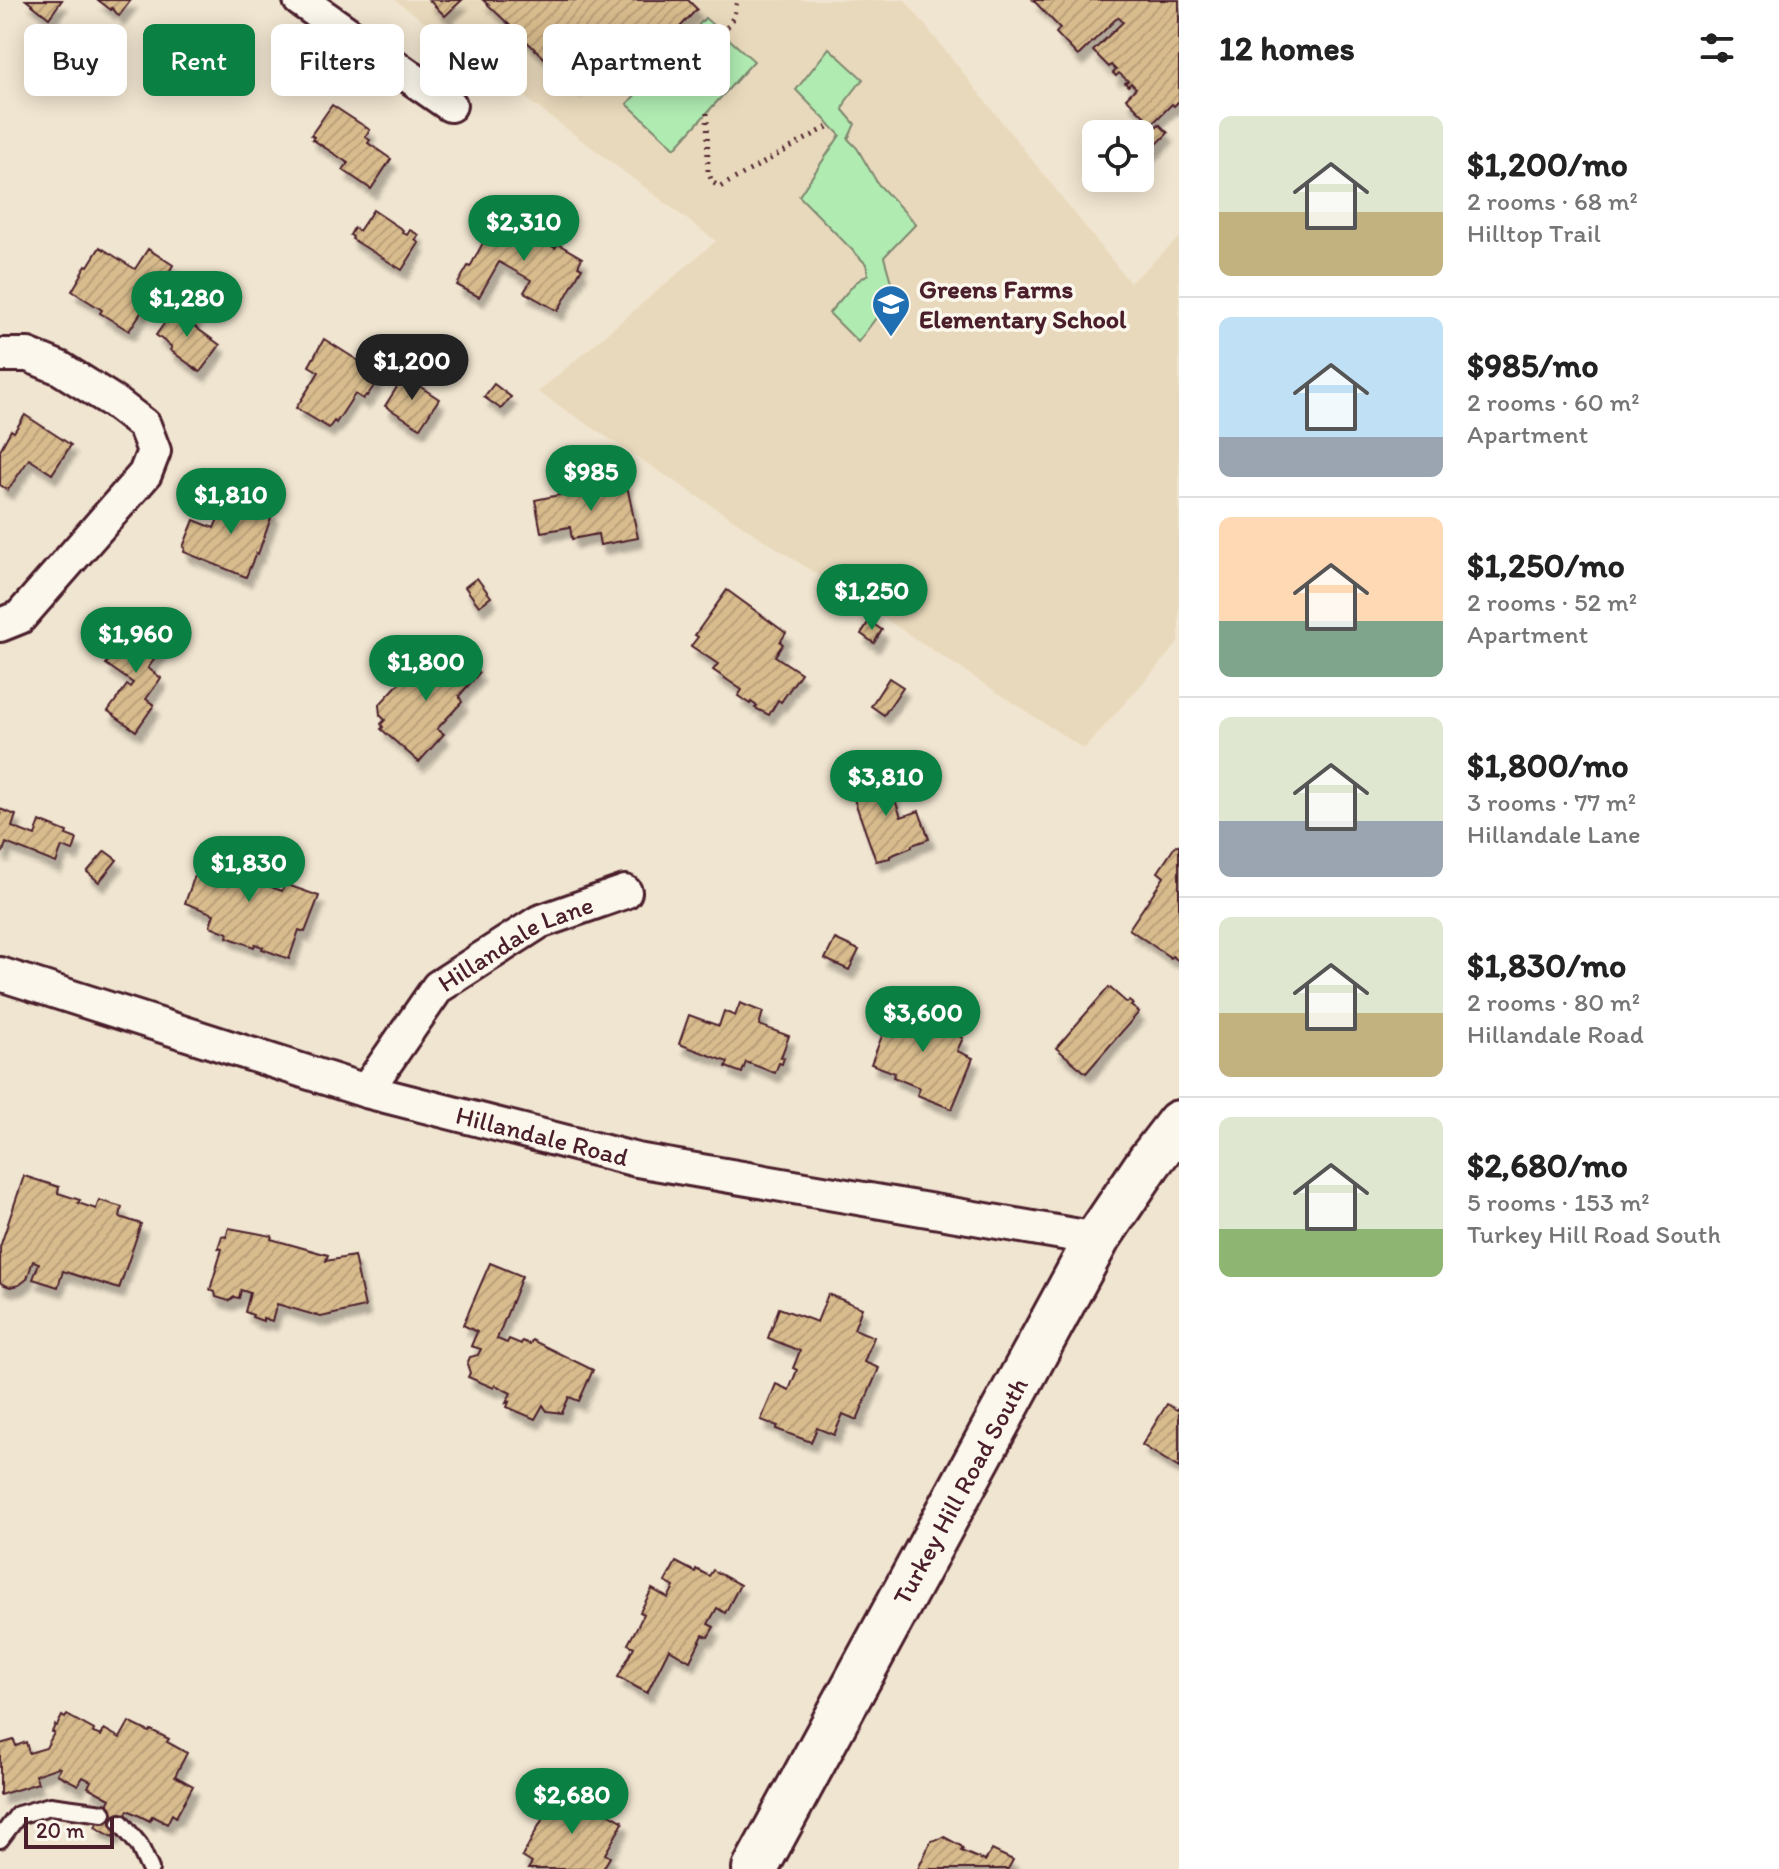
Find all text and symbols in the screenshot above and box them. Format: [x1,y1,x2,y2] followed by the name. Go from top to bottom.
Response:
[24,24,127,96] chip: Buy
[143,24,255,96] chip: Rent
[271,24,404,96] chip: Filters
[420,24,527,96] chip: New
[543,24,730,96] chip: Apartment
[1695,26,1739,70] icon: filters
[1219,28,1355,69] text: 12 homes
[1082,120,1154,192] map controls
[1082,120,1154,192] button: locate
[1467,144,1628,185] text: $1,200/mo
[1283,148,1379,244] icon: home
[1467,185,1638,217] text: 2 rooms · 68 m²
[459,195,589,263] pin: $2,310
[486,205,562,237] text: $2,310
[1467,217,1601,249] text: Hilltop Trail
[122,271,252,339] pin: $1,280
[919,273,1127,335] place label: Greens Farms Elementary School
[149,281,225,313] text: $1,280
[870,283,912,338] school or university icon: Greens Farms Elementary School
[347,334,477,402] pin: $1,200
[373,344,451,376] text: $1,200
[1467,345,1599,386] text: $985/mo
[1283,349,1379,445] icon: home
[1467,386,1640,418] text: 2 rooms · 60 m²
[1467,418,1588,450] text: Apartment
[544,445,638,513] pin: $985
[564,455,618,487] text: $985
[166,468,296,536] pin: $1,810
[194,478,268,510] text: $1,810
[1467,545,1625,586] text: $1,250/mo
[1283,549,1379,645] icon: home
[807,564,937,632] pin: $1,250
[835,574,909,606] text: $1,250
[1467,586,1637,618] text: 2 rooms · 52 m²
[71,607,201,675] pin: $1,960
[99,617,173,649] text: $1,960
[1467,618,1588,650] text: Apartment
[361,635,491,703] pin: $1,800
[387,645,465,677] text: $1,800
[1467,745,1629,786] text: $1,800/mo
[1283,749,1379,845] icon: home
[821,750,951,818] pin: $3,810
[848,760,924,792] text: $3,810
[1467,786,1636,818] text: 3 rooms · 77 m²
[1467,818,1641,850] text: Hillandale Lane
[184,836,314,904] pin: $1,830
[211,846,287,878] text: $1,830
[432,888,597,999] street label: Hillandale Lane
[1467,945,1626,986] text: $1,830/mo
[1283,949,1379,1045] icon: home
[858,986,988,1054] pin: $3,600
[1467,986,1640,1018] text: 2 rooms · 80 m²
[883,996,963,1028] text: $3,600
[1467,1018,1644,1050] text: Hillandale Road
[452,1099,632,1173] street label: Hillandale Road
[1467,1145,1628,1186] text: $2,680/mo
[1283,1149,1379,1245] icon: home
[1467,1186,1650,1218] text: 5 rooms · 153 m²
[1467,1218,1721,1250] text: Turkey Hill Road South
[886,1372,1035,1610] street label: Turkey Hill Road South
[507,1768,637,1836] pin: $2,680
[533,1778,611,1810] text: $2,680
[24,1813,114,1849] scale bar
[36,1817,85,1844] text: 20 m

